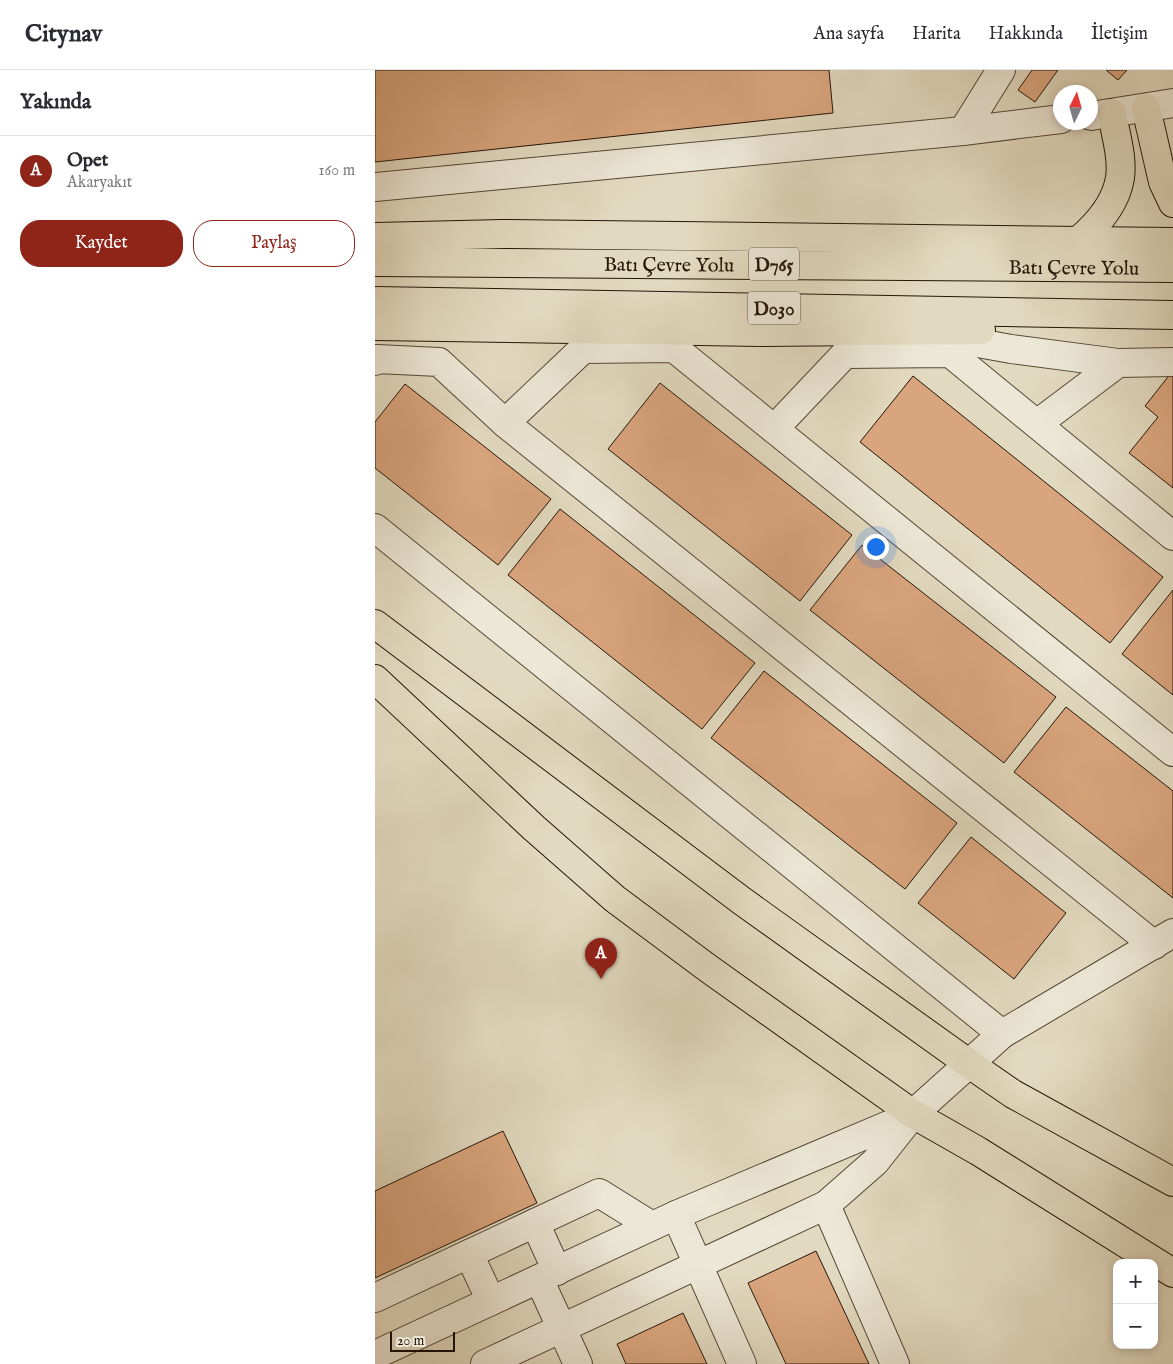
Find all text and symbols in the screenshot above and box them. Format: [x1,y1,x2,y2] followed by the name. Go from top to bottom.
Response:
[25,19,102,50] text: Citynav
[814,23,884,46] text: Ana sayfa
[912,23,961,46] text: Harita
[989,23,1063,46] text: Hakkında
[1091,23,1148,46] text: İletişim
[1053,85,1098,130] north arrow
[20,89,91,116] text: Yakında
[67,149,108,173] text: Opet
[31,161,41,181] text: A
[319,161,355,181] text: 160 m
[67,173,132,193] text: Akaryakıt
[20,220,183,267] button: Kaydet
[193,220,355,267] button: Paylaş
[749,248,799,280] road number: D765
[604,253,734,279] street label: Batı Çevre Yolu
[1009,256,1139,282] street label: Batı Çevre Yolu
[748,292,800,324] road number: D030
[863,534,889,560] your location
[585,938,617,979] pin: A
[1113,1259,1158,1349] map controls
[1113,1259,1158,1304] button: +
[1113,1304,1158,1349] button: −
[390,1329,455,1352] scale bar
[397,1332,424,1350] text: 20 m

